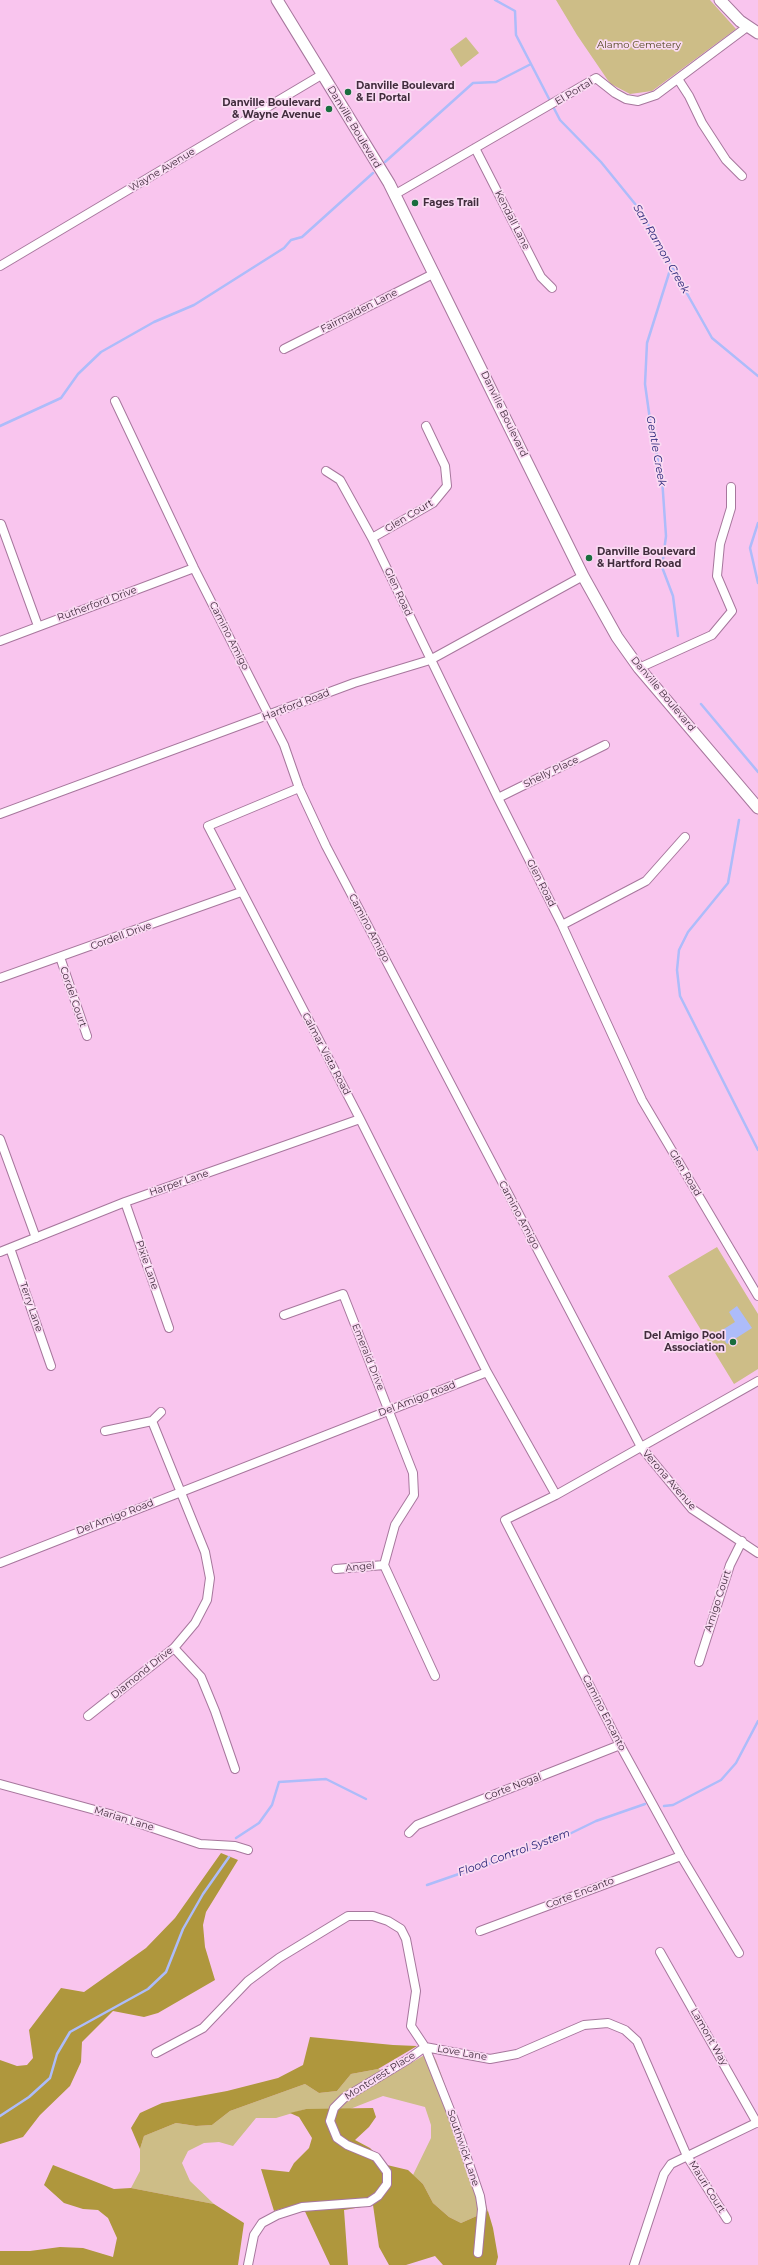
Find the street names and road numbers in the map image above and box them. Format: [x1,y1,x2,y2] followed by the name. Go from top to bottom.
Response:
[553,76,595,108] street label: El Portal
[325,84,383,170] street label: Danville Boulevard
[127,146,197,194] street label: Wayne Avenue
[492,188,532,252] street label: Kendall Lane
[319,286,399,336] street label: Fairmaiden Lane
[478,369,530,459] street label: Danville Boulevard
[383,497,435,535] street label: Glen Court
[382,566,414,618] street label: Glen Road
[56,584,138,624] street label: Rutherford Drive
[207,600,251,672] street label: Camino Amigo
[628,654,698,734] street label: Danville Boulevard
[261,687,331,723] street label: Hartford Road
[522,754,580,790] street label: Shelly Place
[524,857,558,909] street label: Glen Road
[346,892,392,964] street label: Camino Amigo
[89,919,153,953] street label: Cordell Drive
[57,965,89,1029] street label: Cordel Court
[299,1011,353,1097] street label: Calmar Vista Road
[666,1148,704,1198] street label: Glen Road
[148,1167,210,1199] street label: Harper Lane
[496,1179,542,1251] street label: Camino Amigo
[133,1239,161,1291] street label: Pixie Lane
[17,1281,45,1333] street label: Terry Lane
[349,1322,387,1392] street label: Emerald Drive
[377,1379,457,1419] street label: Del Amigo Road
[640,1448,698,1512] street label: Verona Avenue
[75,1497,155,1537] street label: Del Amigo Road
[345,1559,375,1575] street label: Angel
[702,1569,734,1633] street label: Amigo Court
[109,1644,175,1702] street label: Diamond Drive
[580,1673,628,1753] street label: Camino Encanto
[483,1771,543,1803] street label: Corte Nogal
[93,1804,155,1834] street label: Marian Lane
[544,1875,616,1911] street label: Corte Encanto
[688,2006,730,2068] street label: Lamont Way
[436,2043,488,2063] street label: Love Lane
[343,2049,417,2103] street label: Montcrest Place
[444,2108,482,2188] street label: Southwick Lane
[686,2159,728,2215] street label: Mauri Court

